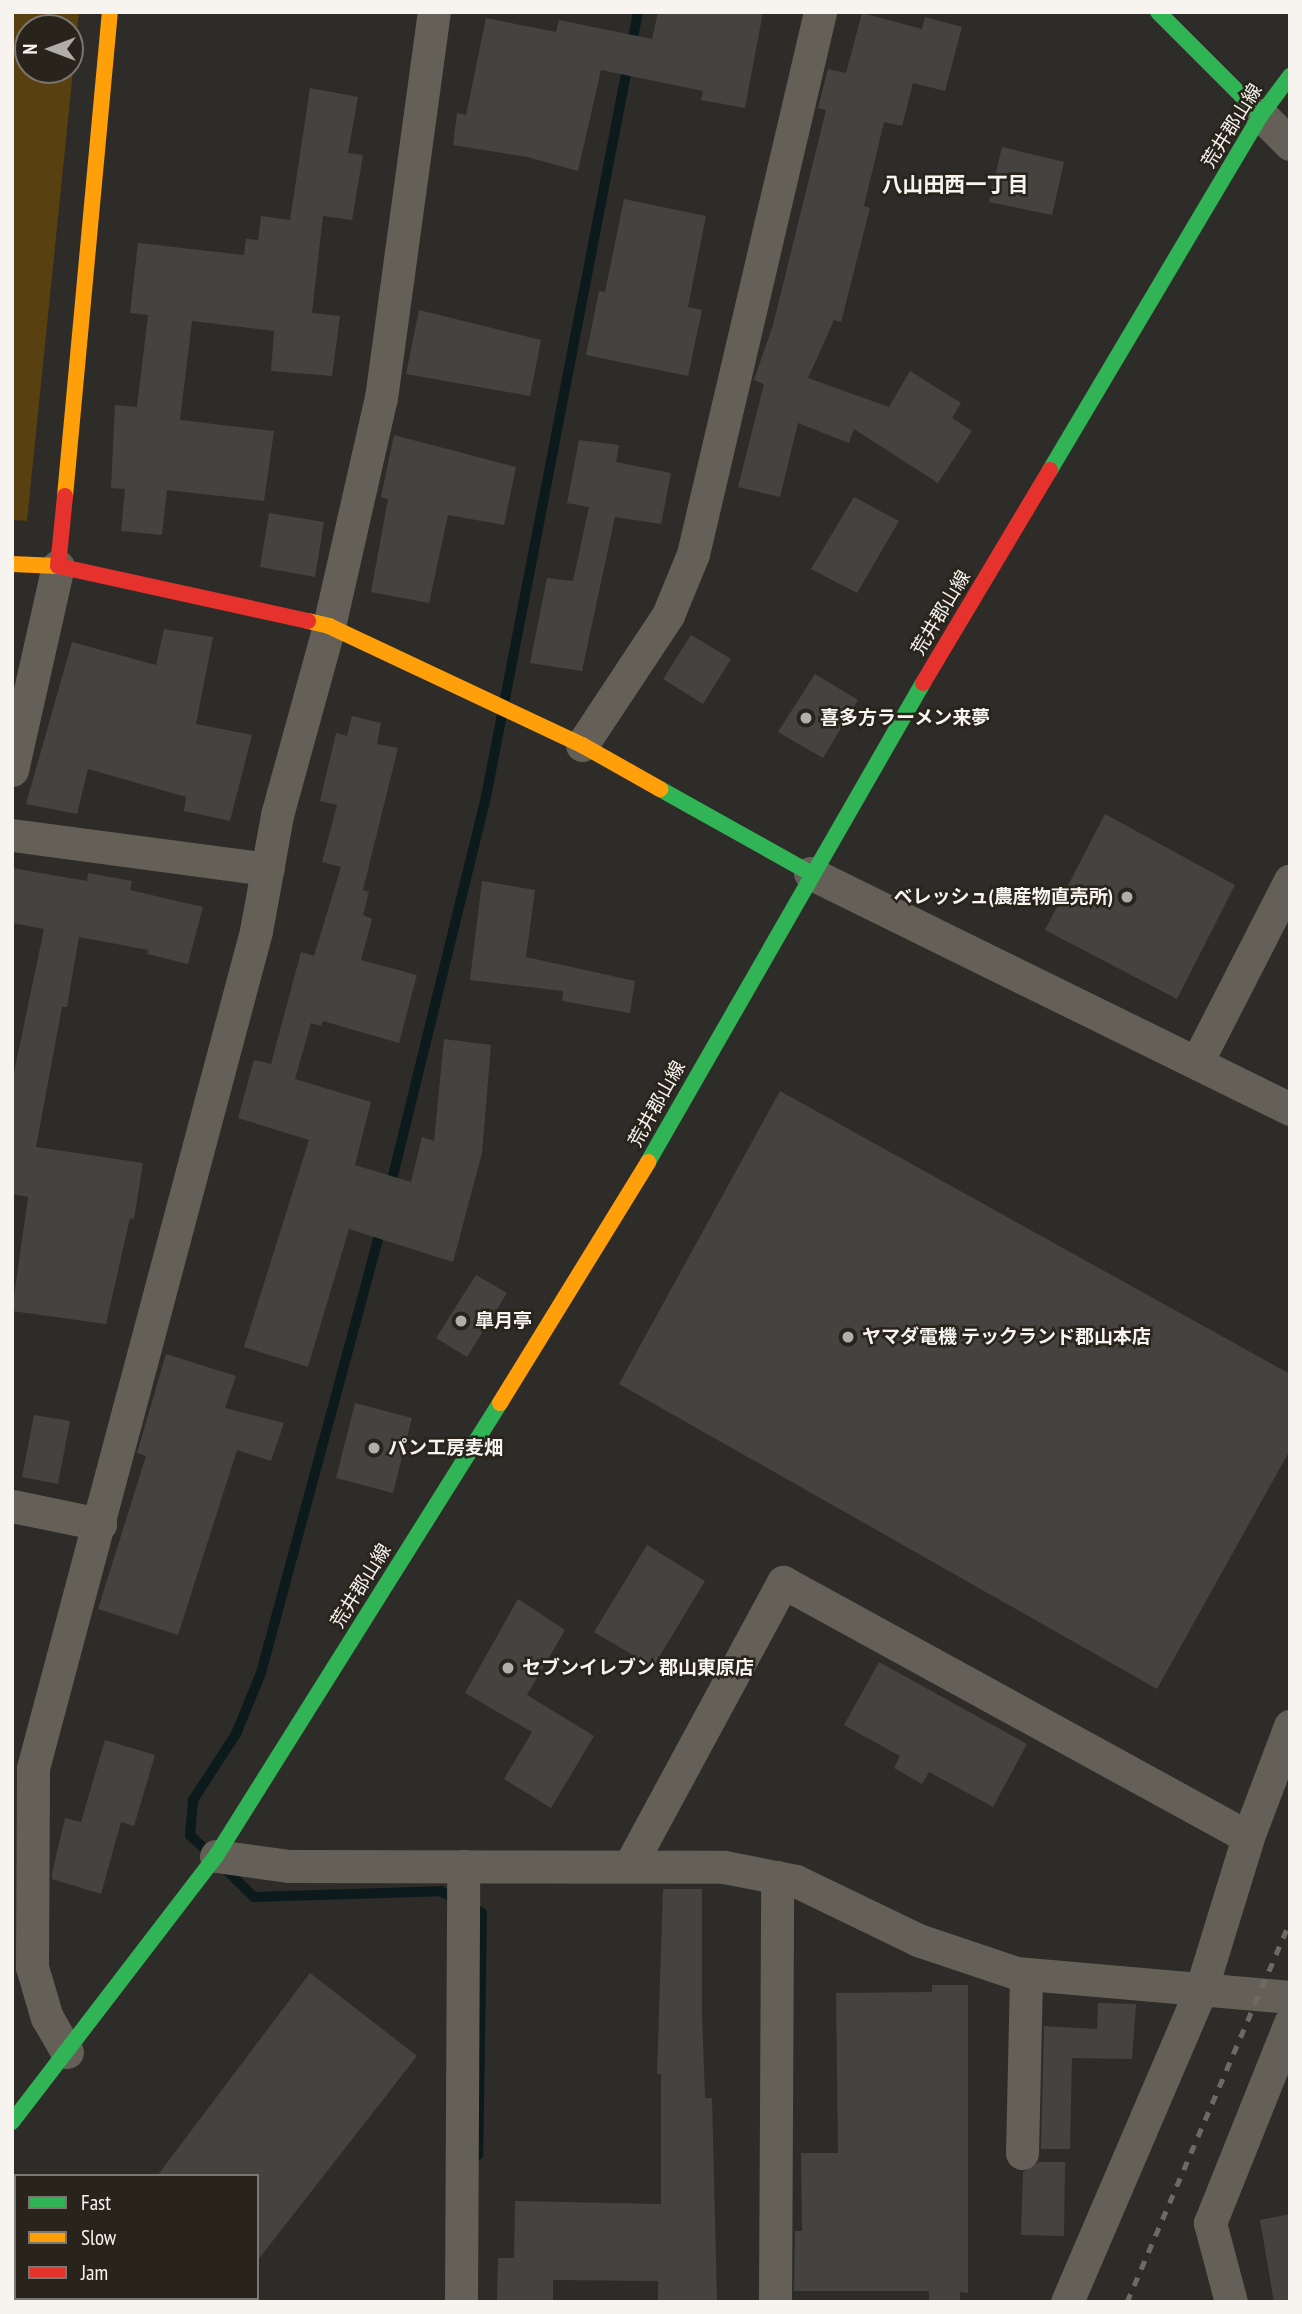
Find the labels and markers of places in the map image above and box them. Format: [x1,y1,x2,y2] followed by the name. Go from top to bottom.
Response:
[820,707,991,729] place label: 喜多方ラーメン来夢
[798,710,814,726] marker: 喜多方ラーメン来夢
[893,886,1113,908] place label: ベレッシュ(農産物直売所)
[1119,889,1135,905] marker: ベレッシュ(農産物直売所)
[475,1310,532,1332] place label: 皐月亭
[453,1313,469,1329] marker: 皐月亭
[862,1326,1151,1348] place label: ヤマダ電機 テックランド郡山本店
[840,1329,856,1345] marker: ヤマダ電機 テックランド郡山本店
[388,1437,502,1459] place label: パン工房麦畑
[366,1440,382,1456] marker: パン工房麦畑
[522,1657,754,1679] place label: セブンイレブン 郡山東原店
[500,1660,516,1676] marker: セブンイレブン 郡山東原店

